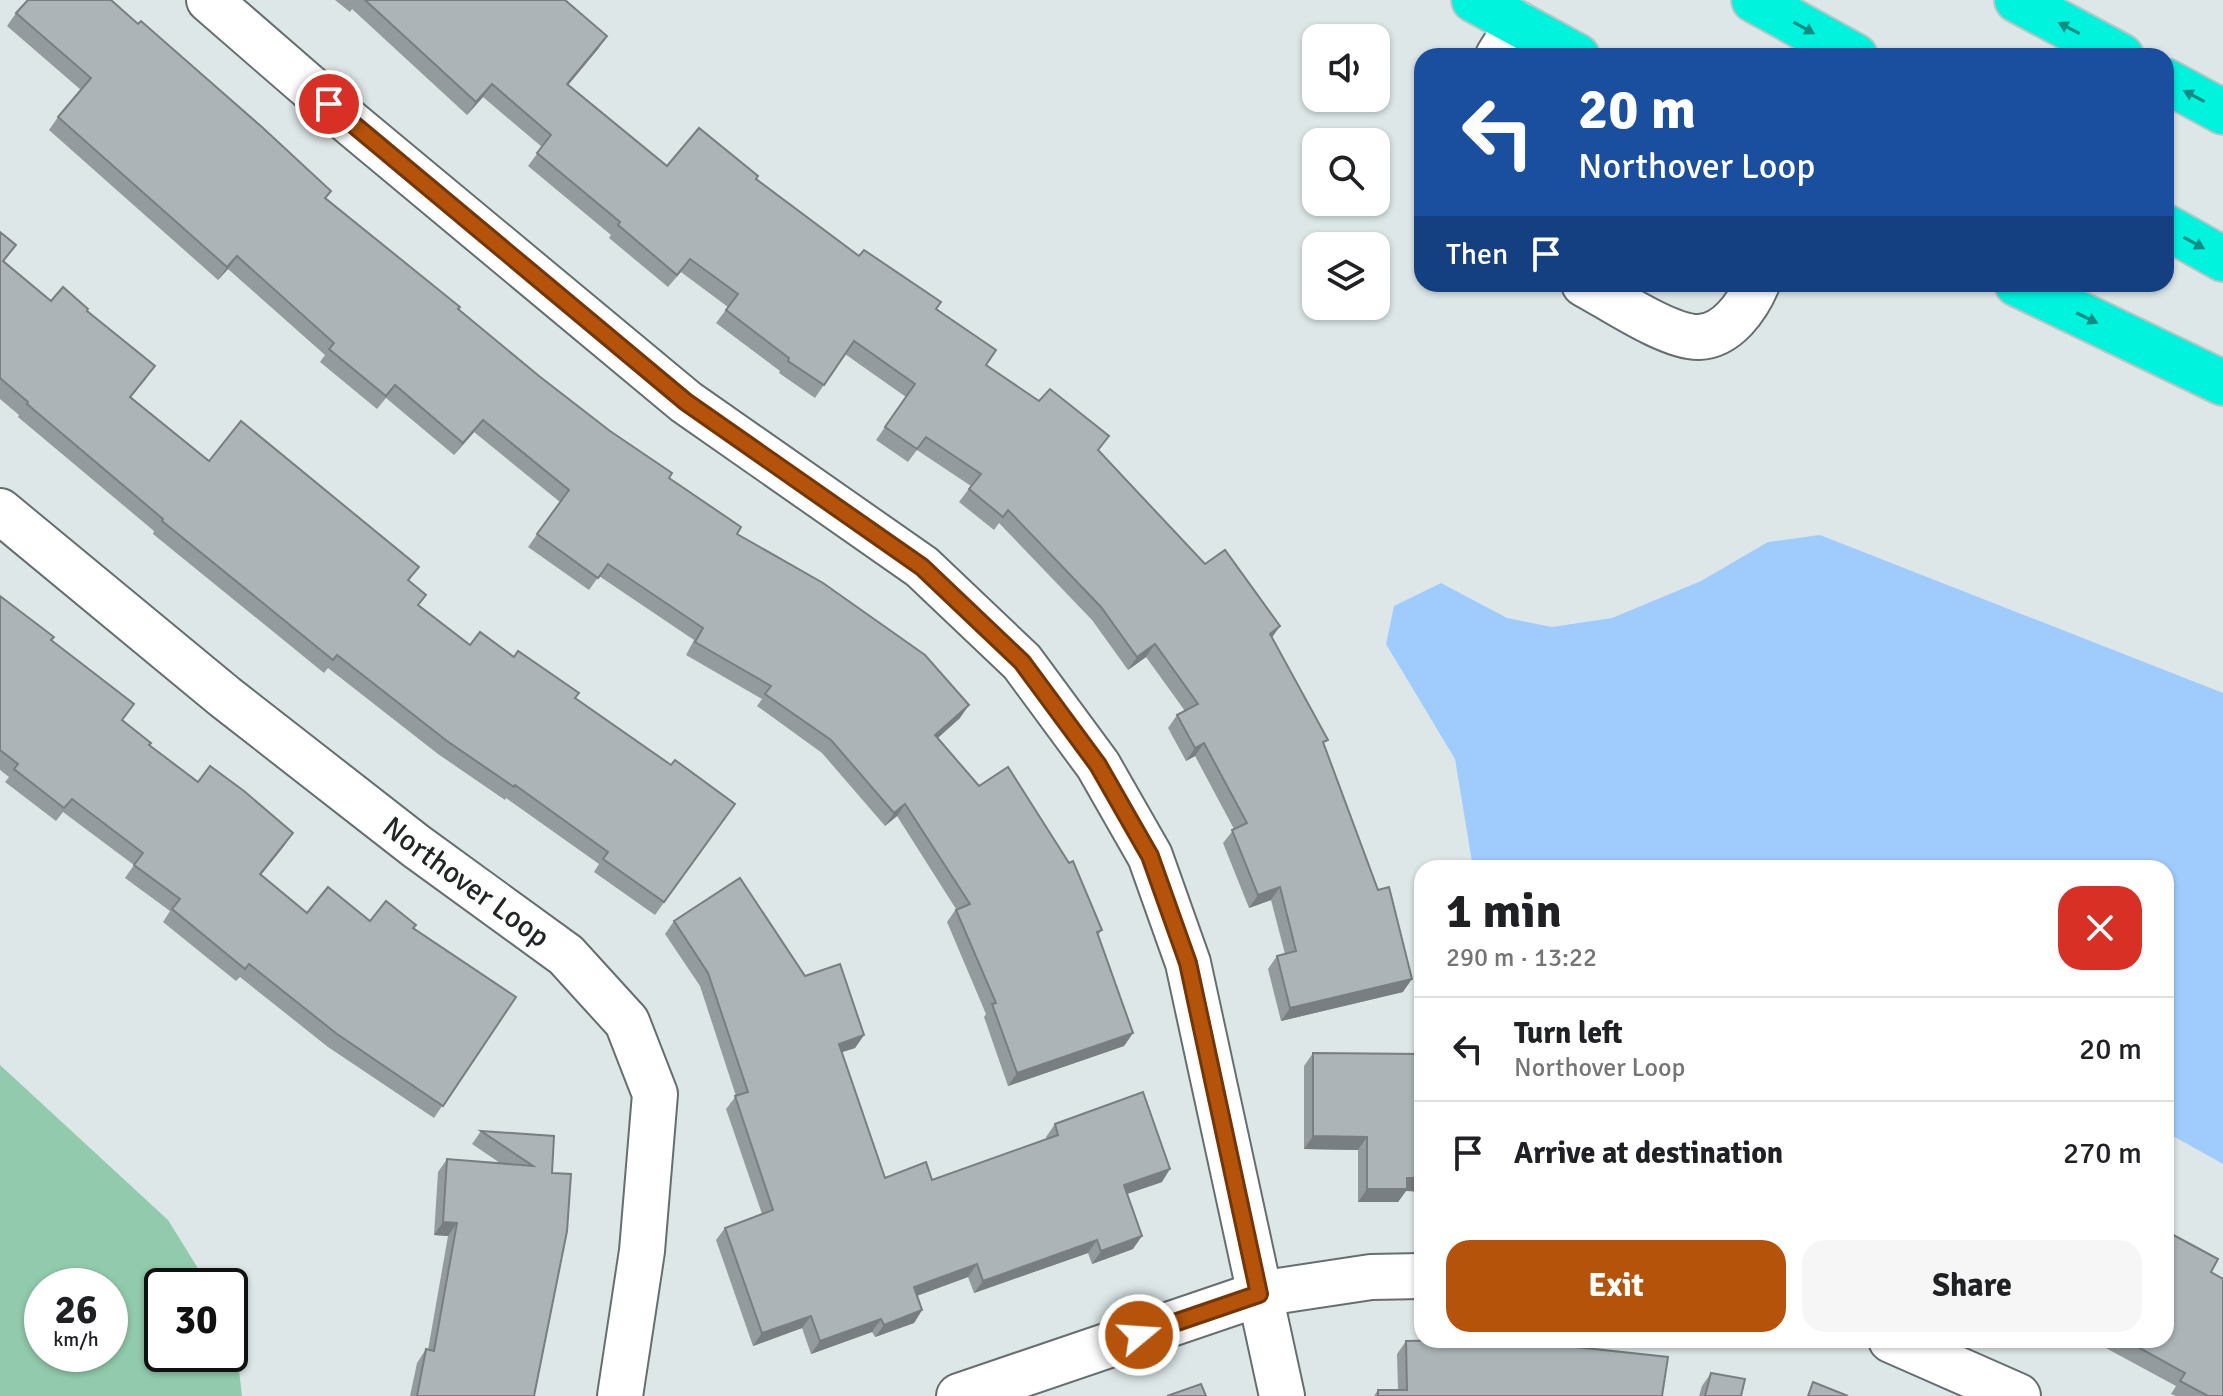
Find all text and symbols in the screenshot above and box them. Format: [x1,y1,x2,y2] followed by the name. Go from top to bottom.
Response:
[1793,21,1816,35] one-way arrow
[2058,21,2080,35] one-way arrow
[1302,24,1390,320] map controls
[1302,24,1390,112] button: sound
[295,70,363,138] pin
[1578,75,1696,144] text: 20 m
[1446,80,1550,184] icon: left
[307,82,351,126] icon: arrive
[2183,89,2206,103] one-way arrow
[1302,128,1390,216] button: search
[1578,144,1815,189] text: Northover Loop
[1302,232,1390,320] button: layers
[1524,232,1568,276] icon: arrive
[1446,236,1508,273] text: Then
[2183,236,2206,250] one-way arrow
[2075,311,2099,325] one-way arrow
[375,809,557,955] street label: Northover Loop
[1446,882,1562,941] text: 1 min
[2058,886,2142,970] button: close
[1446,942,1597,974] text: 290 m · 13:22
[1514,1015,1623,1052] text: Turn left
[1446,1027,1490,1071] icon: left
[2079,1031,2142,1068] text: 20 m
[1514,1052,1685,1084] text: Northover Loop
[1446,1131,1490,1175] icon: arrive
[1514,1135,1783,1172] text: Arrive at destination
[2063,1135,2142,1172] text: 270 m
[1446,1240,1786,1332] button: Exit
[1802,1240,2142,1332] button: Share
[144,1268,248,1372] speed limit sign: 30
[54,1285,98,1335] text: 26
[1097,1293,1181,1377] position arrow
[53,1327,99,1352] text: km/h

